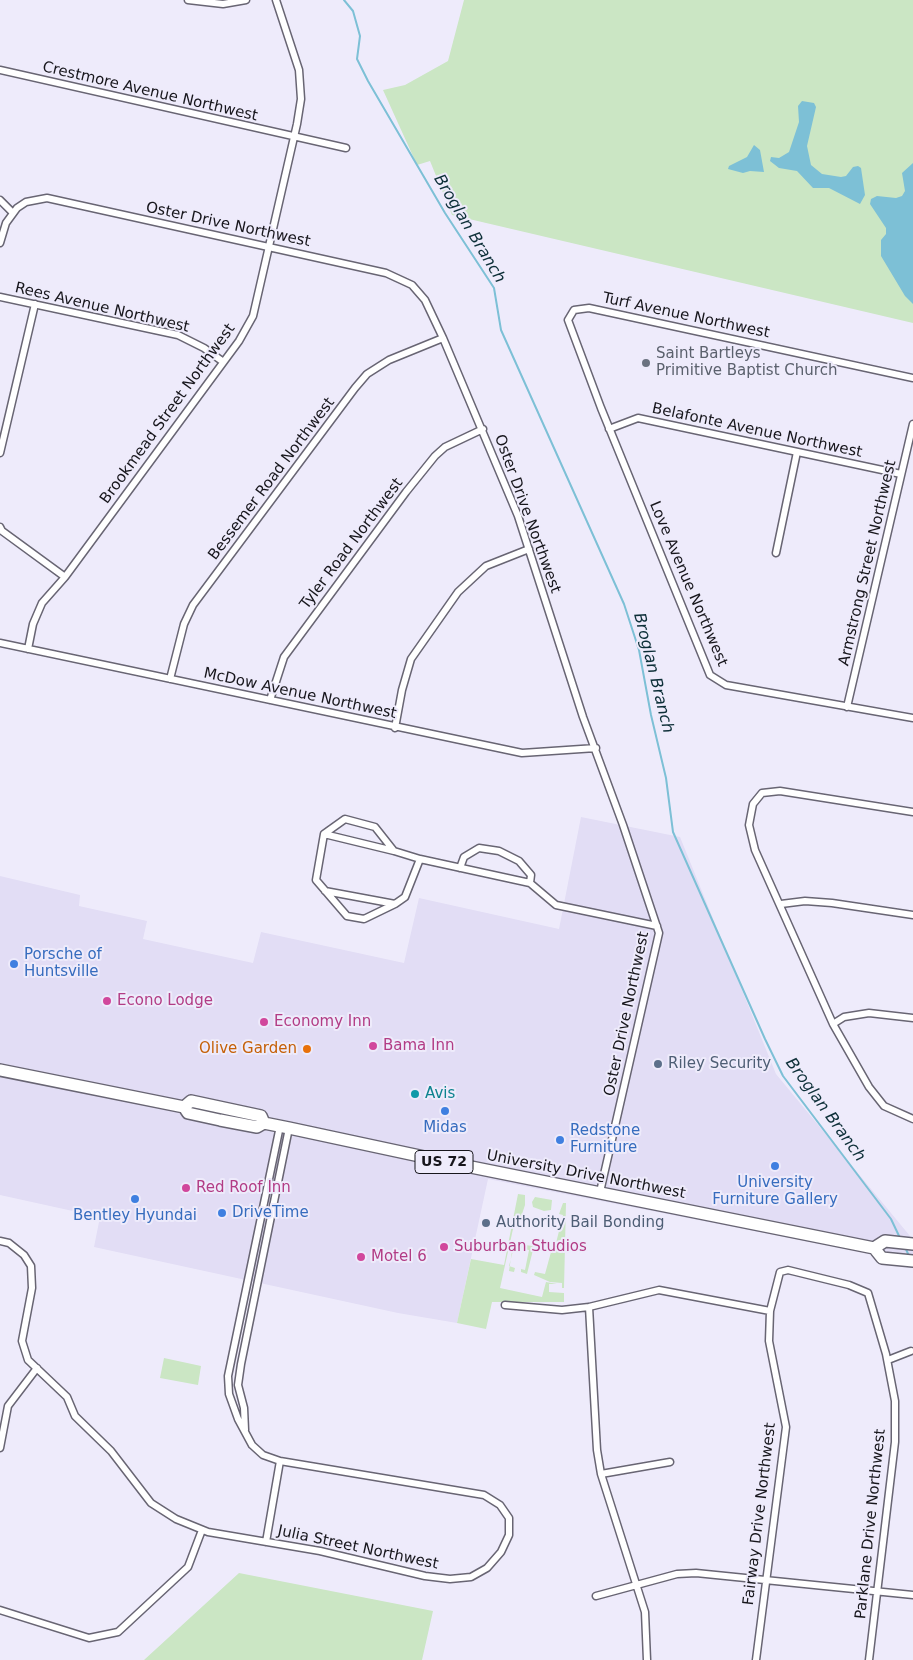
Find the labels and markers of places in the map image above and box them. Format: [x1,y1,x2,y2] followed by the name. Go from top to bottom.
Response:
[656,345,837,380] place label: Saint Bartleys Primitive Baptist Church
[640,357,652,369] marker: Saint Bartleys Primitive Baptist Church
[24,946,102,981] place label: Porsche of Huntsville
[8,958,20,970] marker: Porsche of Huntsville
[117,992,213,1010] place label: Econo Lodge
[101,995,113,1007] marker: Econo Lodge
[274,1013,371,1031] place label: Economy Inn
[258,1016,270,1028] marker: Economy Inn
[383,1037,454,1055] place label: Bama Inn
[199,1040,297,1058] place label: Olive Garden
[367,1040,379,1052] marker: Bama Inn
[301,1043,313,1055] marker: Olive Garden
[668,1055,771,1073] place label: Riley Security
[652,1058,664,1070] marker: Riley Security
[425,1085,455,1103] place label: Avis
[409,1088,421,1100] marker: Avis
[439,1105,451,1117] marker: Midas
[423,1119,467,1137] place label: Midas
[570,1122,640,1157] place label: Redstone Furniture
[554,1134,566,1146] marker: Redstone Furniture
[769,1160,781,1172] marker: University Furniture Gallery
[712,1174,838,1209] place label: University Furniture Gallery
[196,1179,291,1197] place label: Red Roof Inn
[180,1182,192,1194] marker: Red Roof Inn
[129,1193,141,1205] marker: Bentley Hyundai
[232,1204,309,1222] place label: DriveTime
[73,1207,197,1225] place label: Bentley Hyundai
[216,1207,228,1219] marker: DriveTime
[496,1214,664,1232] place label: Authority Bail Bonding
[480,1217,492,1229] marker: Authority Bail Bonding
[454,1238,587,1256] place label: Suburban Studios
[438,1241,450,1253] marker: Suburban Studios
[371,1248,427,1266] place label: Motel 6
[355,1251,367,1263] marker: Motel 6

